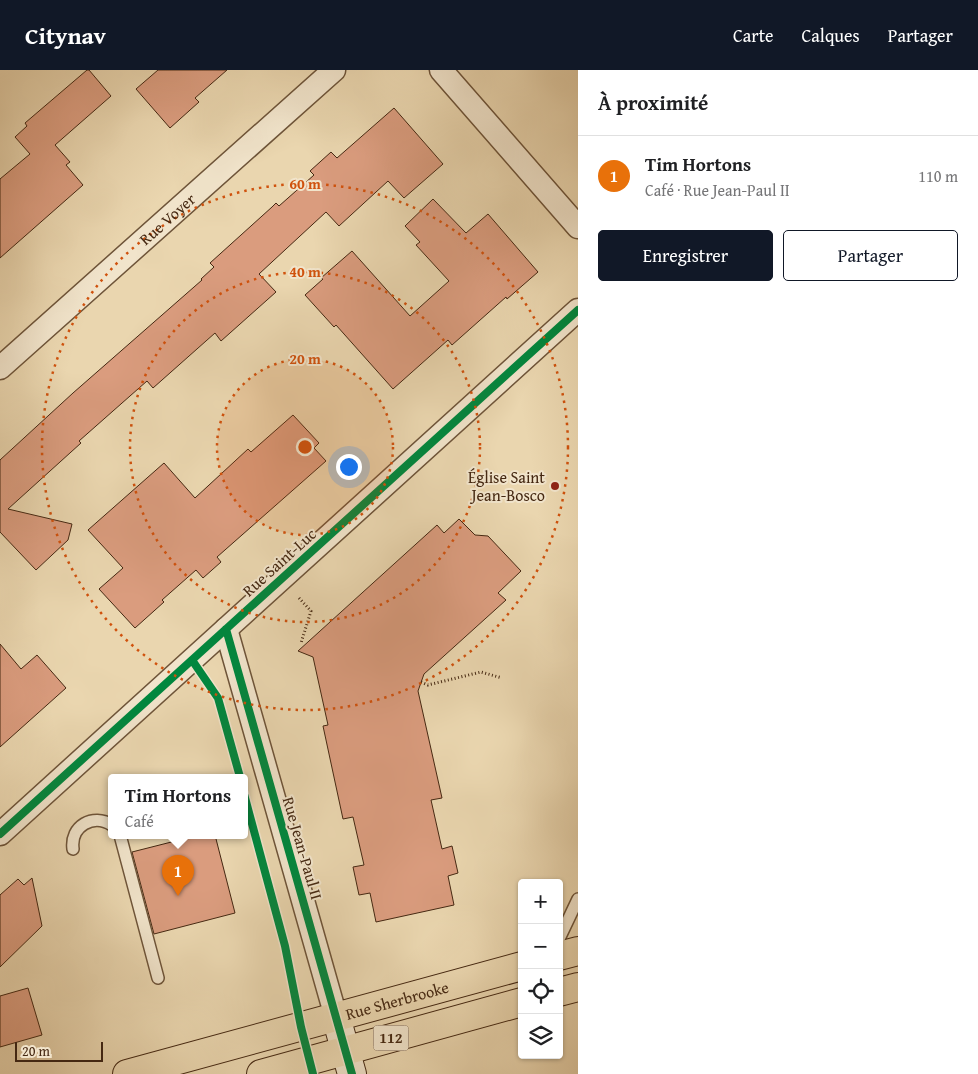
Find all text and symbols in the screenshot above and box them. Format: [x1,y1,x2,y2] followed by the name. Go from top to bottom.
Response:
[25,18,106,53] text: Citynav
[733,22,774,49] text: Carte
[802,22,860,49] text: Calques
[888,22,953,49] text: Partager
[598,87,708,118] text: À proximité
[645,150,751,178] text: Tim Hortons
[610,164,618,188] text: 1
[918,164,958,188] text: 110 m
[289,173,321,194] text: 60 m
[645,178,790,202] text: Café · Rue Jean-Paul II
[134,187,201,251] street label: Rue Voyer
[598,230,773,281] button: Enregistrer
[783,230,958,281] button: Partager
[289,261,321,282] text: 40 m
[289,348,321,369] text: 20 m
[296,438,314,456] centre of rings
[336,454,362,480] your location
[468,465,545,507] place label: Église Saint Jean-Bosco
[549,480,561,492] marker: Église Saint Jean-Bosco
[237,522,321,602] street label: Rue Saint-Luc
[108,774,248,839] popup
[125,781,231,809] text: Tim Hortons
[277,794,329,902] street label: Rue Jean-Paul II
[125,809,154,833] text: Café
[162,855,194,896] pin: 1
[518,879,563,1059] map controls
[518,879,563,924] button: +
[518,924,563,969] button: −
[518,969,563,1014] button: locate
[343,975,451,1026] street label: Rue Sherbrooke
[518,1014,563,1059] button: layers
[374,1026,408,1050] road number: 112
[15,1039,102,1062] scale bar
[22,1041,50,1061] text: 20 m

